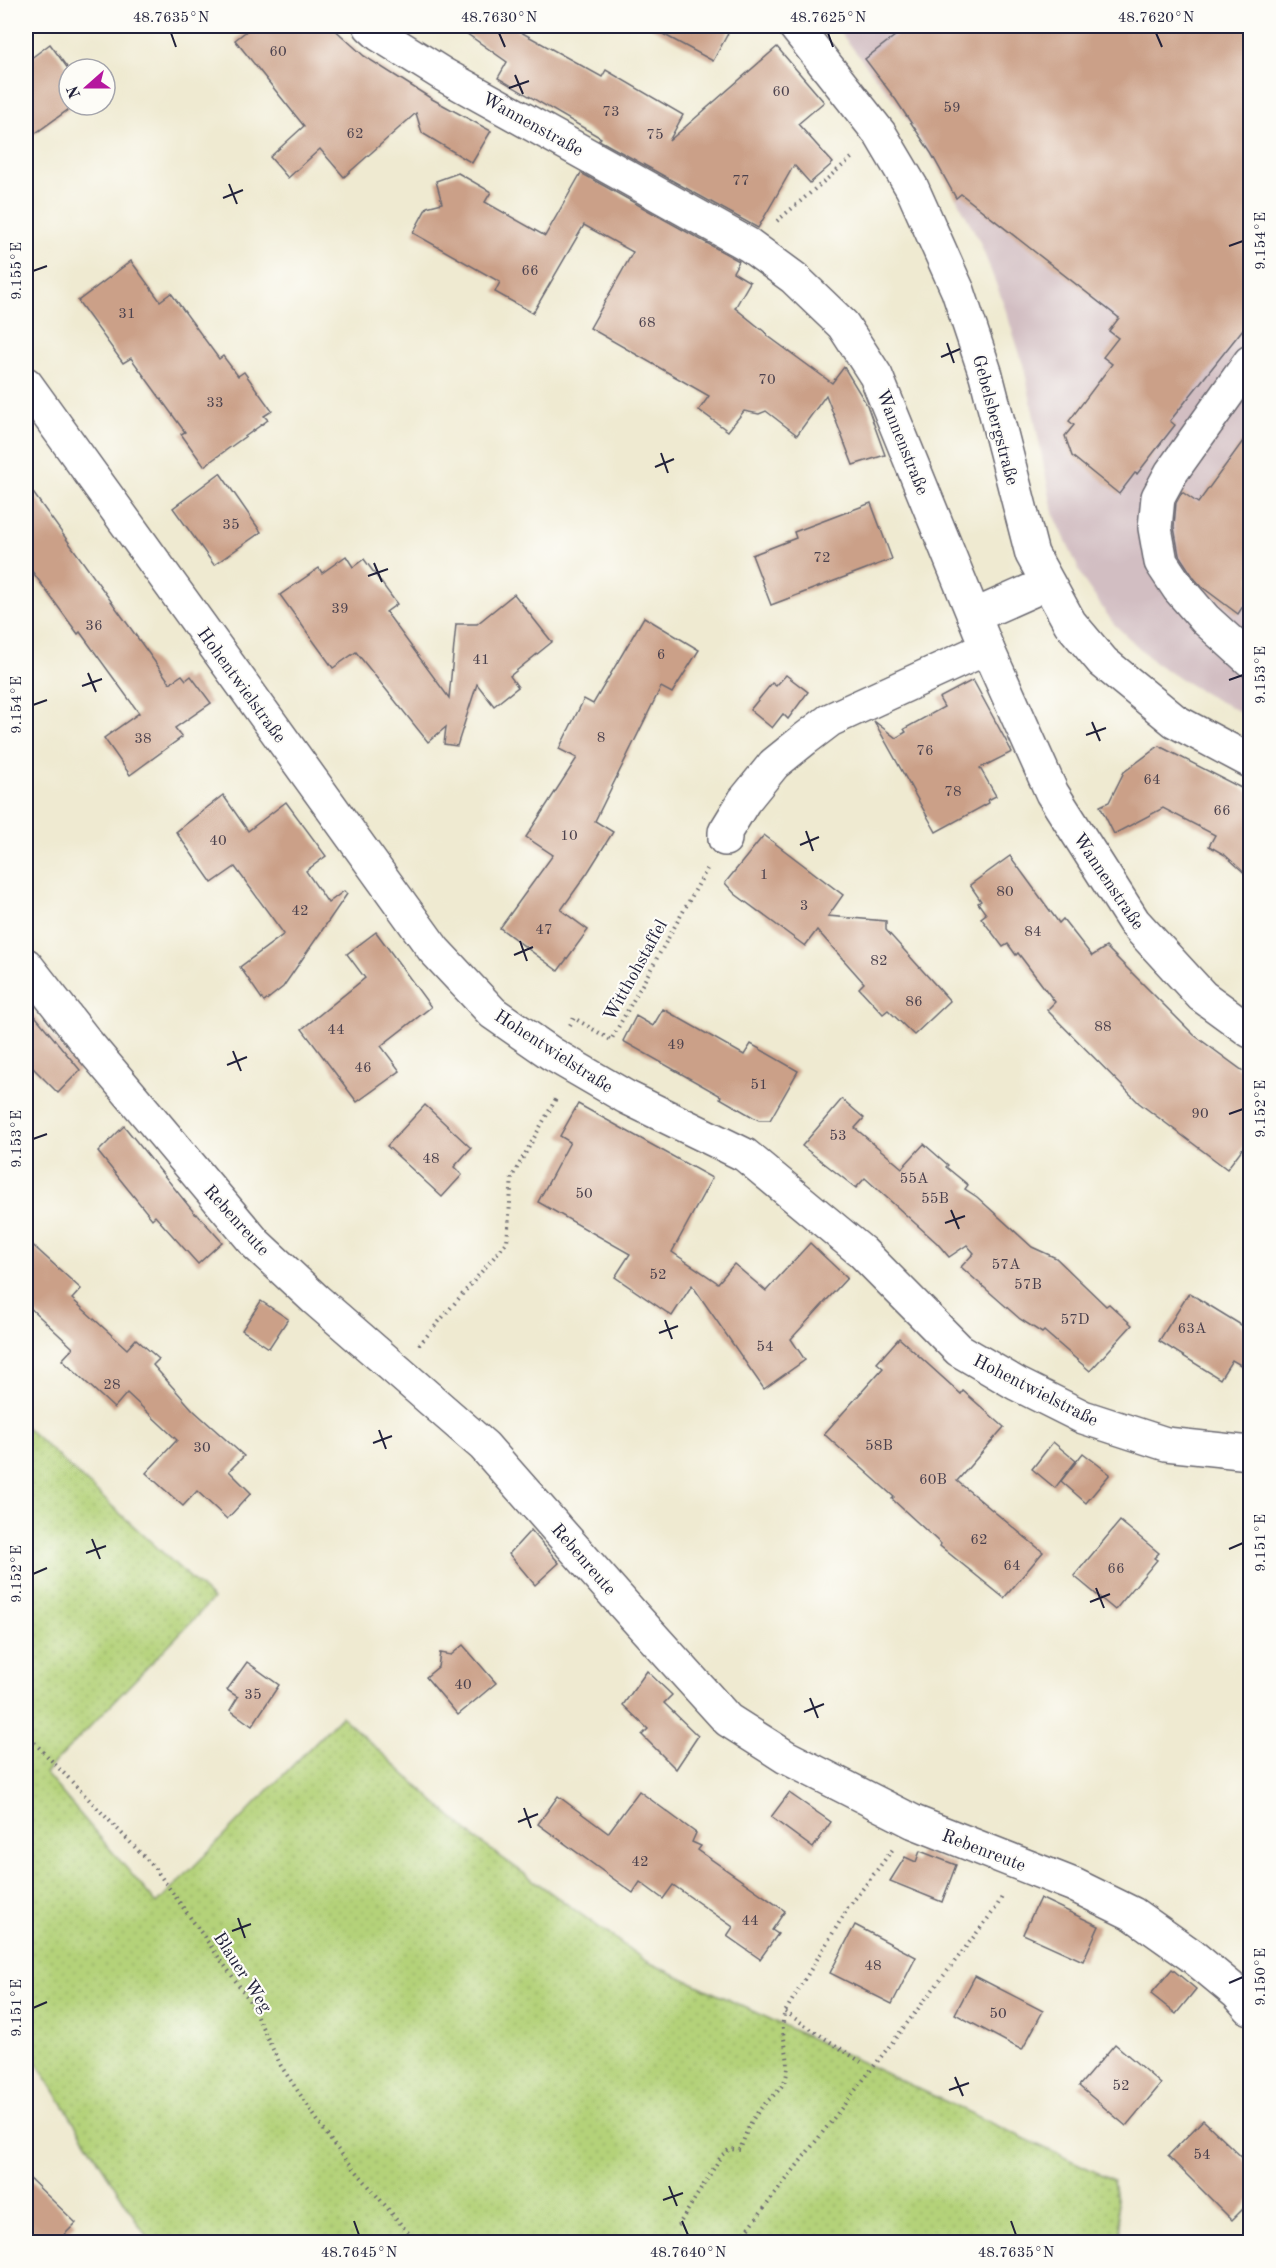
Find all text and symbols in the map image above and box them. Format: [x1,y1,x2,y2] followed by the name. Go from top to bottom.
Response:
[133,11,210,26] text: 48.7635°N
[461,11,538,26] text: 48.7630°N
[790,11,867,26] text: 48.7625°N
[1118,11,1195,26] text: 48.7620°N
[269,45,287,60] house number: 60
[57,57,117,117] north arrow
[65,82,85,100] text: N
[772,85,790,100] house number: 60
[479,90,586,160] street label: Wannenstraße
[943,101,961,116] house number: 59
[602,105,620,120] house number: 73
[346,127,364,142] house number: 62
[646,128,664,143] house number: 75
[732,174,750,189] house number: 77
[1254,212,1269,270] text: 9.154°E
[10,242,25,300] text: 9.155°E
[521,264,539,279] house number: 66
[118,307,136,322] house number: 31
[638,316,656,331] house number: 68
[969,353,1021,487] street label: Gebelsbergstraße
[758,373,776,388] house number: 70
[873,387,931,498] street label: Wannenstraße
[206,396,224,411] house number: 33
[222,518,240,533] house number: 35
[813,551,831,566] house number: 72
[331,602,349,617] house number: 39
[85,619,103,634] house number: 36
[194,625,289,746] street label: Hohentwielstraße
[1254,646,1269,704] text: 9.153°E
[657,648,665,663] house number: 6
[472,653,490,668] house number: 41
[10,676,25,734] text: 9.154°E
[597,731,605,746] house number: 8
[134,732,152,747] house number: 38
[916,744,934,759] house number: 76
[1143,773,1161,788] house number: 64
[944,785,962,800] house number: 78
[1213,804,1231,819] house number: 66
[560,829,578,844] house number: 10
[1069,830,1147,933] street label: Wannenstraße
[209,834,227,849] house number: 40
[760,868,768,883] house number: 1
[996,885,1014,900] house number: 80
[800,899,808,914] house number: 3
[291,904,309,919] house number: 42
[601,917,671,1024] street label: Witthohstaffel
[535,923,553,938] house number: 47
[1024,925,1042,940] house number: 84
[870,954,888,969] house number: 82
[905,995,923,1010] house number: 86
[491,1007,616,1097] street label: Hohentwielstraße
[1094,1020,1112,1035] house number: 88
[327,1023,345,1038] house number: 44
[667,1038,685,1053] house number: 49
[354,1061,372,1076] house number: 46
[750,1078,768,1093] house number: 51
[1254,1080,1269,1138] text: 9.152°E
[1191,1107,1209,1122] house number: 90
[10,1110,25,1168] text: 9.153°E
[829,1129,847,1144] house number: 53
[422,1152,440,1167] house number: 48
[900,1172,929,1187] house number: 55A
[200,1182,272,1259] street label: Rebenreute
[575,1187,593,1202] house number: 50
[921,1192,949,1207] house number: 55B
[992,1258,1021,1273] house number: 57A
[649,1268,667,1283] house number: 52
[1014,1278,1042,1293] house number: 57B
[1060,1313,1090,1328] house number: 57D
[1178,1322,1207,1337] house number: 63A
[756,1340,774,1355] house number: 54
[970,1352,1101,1430] street label: Hohentwielstraße
[103,1378,121,1393] house number: 28
[865,1439,893,1454] house number: 58B
[193,1441,211,1456] house number: 30
[919,1473,947,1488] house number: 60B
[1254,1514,1269,1572] text: 9.151°E
[548,1520,619,1599] street label: Rebenreute
[970,1533,988,1548] house number: 62
[10,1545,25,1603] text: 9.152°E
[1003,1559,1021,1574] house number: 64
[1107,1562,1125,1577] house number: 66
[454,1678,472,1693] house number: 40
[244,1688,262,1703] house number: 35
[939,1827,1028,1875] street label: Rebenreute
[631,1855,649,1870] house number: 42
[741,1914,759,1929] house number: 44
[210,1929,275,2016] street label: Blauer Weg
[1254,1948,1269,2006] text: 9.150°E
[864,1959,882,1974] house number: 48
[10,1979,25,2037] text: 9.151°E
[989,2007,1007,2022] house number: 50
[1112,2079,1130,2094] house number: 52
[1193,2148,1211,2163] house number: 54
[321,2246,398,2261] text: 48.7645°N
[650,2246,727,2261] text: 48.7640°N
[978,2246,1055,2261] text: 48.7635°N

